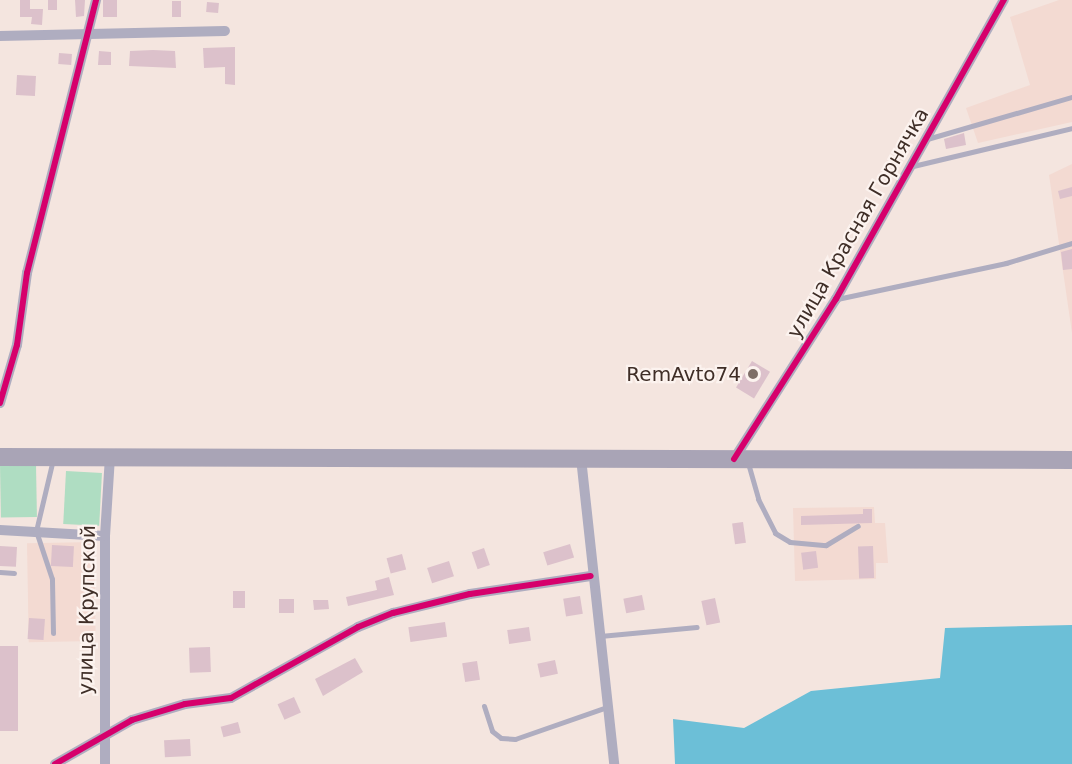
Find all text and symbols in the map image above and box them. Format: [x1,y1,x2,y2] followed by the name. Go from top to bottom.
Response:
[782,104,934,342] street label: улица Красная Горнячка
[626,362,741,386] place label: RemAvto74
[746,367,760,381] marker: RemAvto74
[74,525,100,695] street label: улица Крупской

